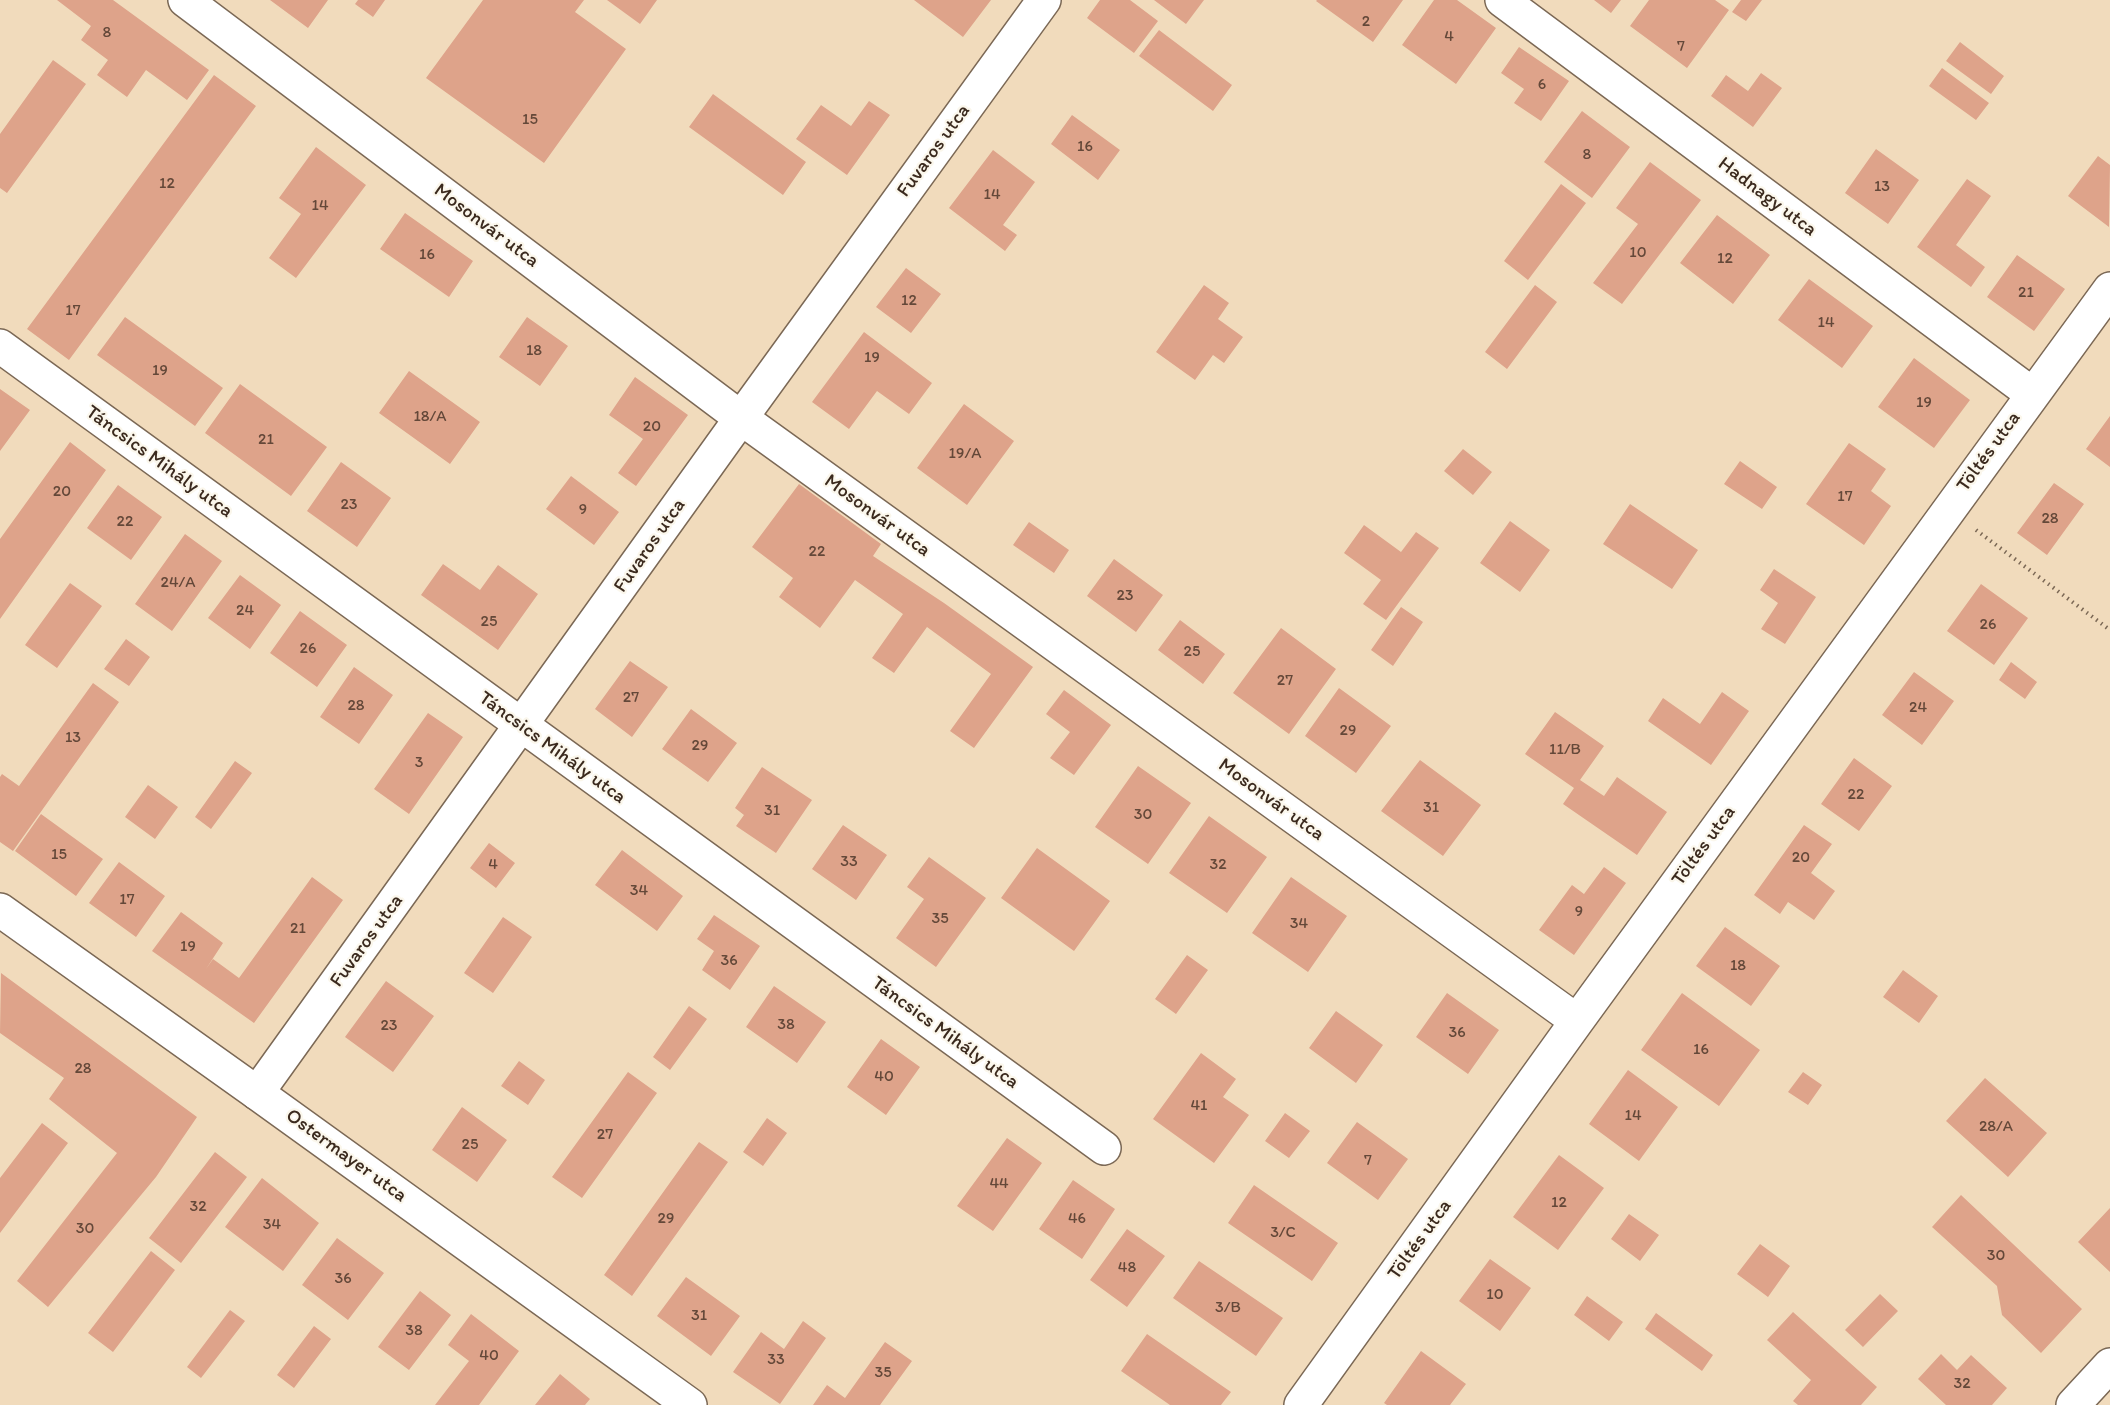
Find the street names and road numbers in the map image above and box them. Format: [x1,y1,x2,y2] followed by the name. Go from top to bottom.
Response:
[892,100,976,202] street label: Fuvaros utca
[1713,152,1821,242] street label: Hadnagy utca
[429,179,543,273] street label: Mosonvár utca
[81,401,237,523] street label: Táncsics Mihály utca
[1952,407,2026,497] street label: Töltés utca
[819,469,935,563] street label: Mosonvár utca
[609,495,691,597] street label: Fuvaros utca
[474,687,630,809] street label: Táncsics Mihály utca
[1213,753,1329,847] street label: Mosonvár utca
[1667,801,1741,891] street label: Töltés utca
[325,890,409,992] street label: Fuvaros utca
[867,972,1023,1094] street label: Táncsics Mihály utca
[281,1104,411,1208] street label: Ostermayer utca
[1383,1195,1457,1285] street label: Töltés utca

